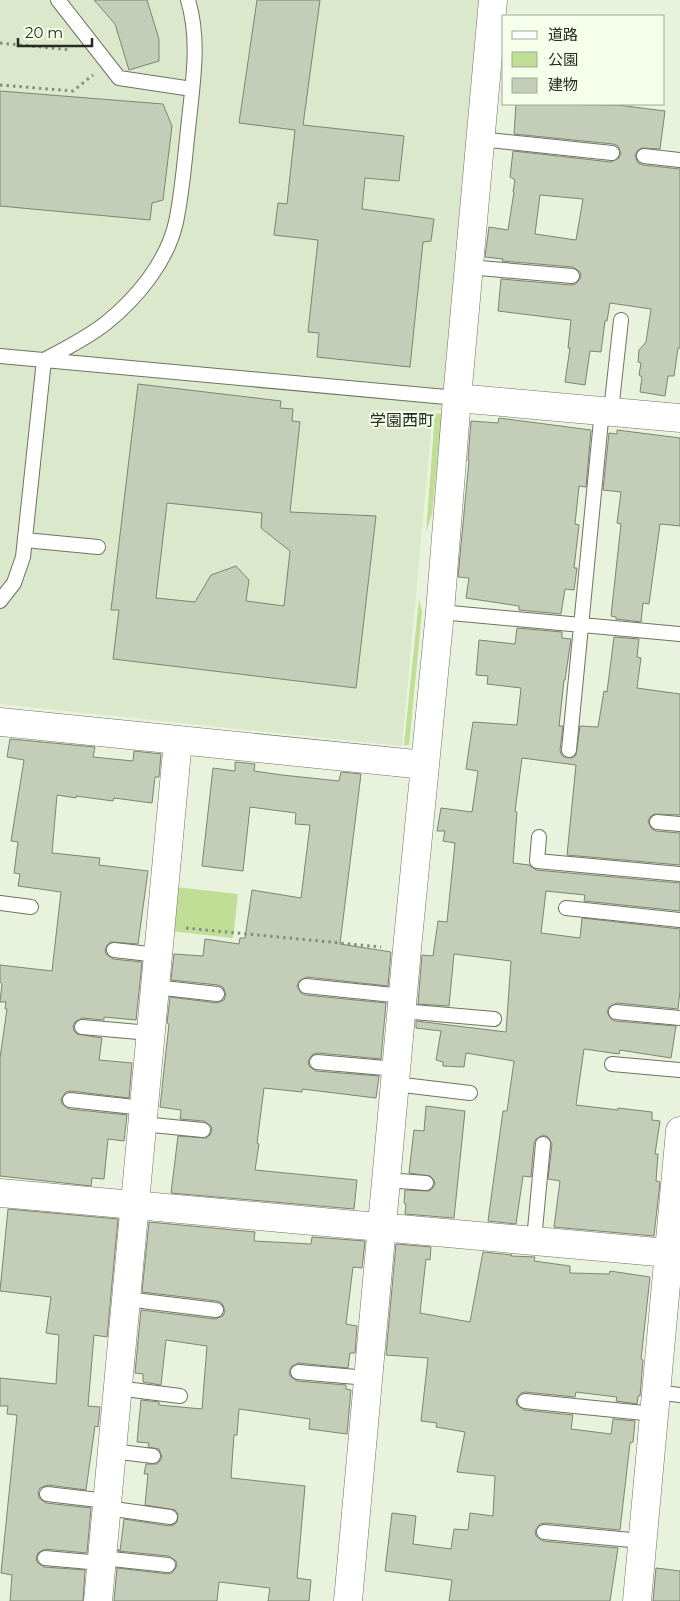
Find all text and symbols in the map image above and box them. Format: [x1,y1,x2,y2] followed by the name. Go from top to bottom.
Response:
[18,15,91,47] scale bar
[502,15,665,105] legend
[25,23,63,42] text: 20 m
[548,25,578,44] text: 道路
[548,50,578,69] text: 公園
[548,75,578,94] text: 建物
[370,411,434,430] district label: 学園西町

